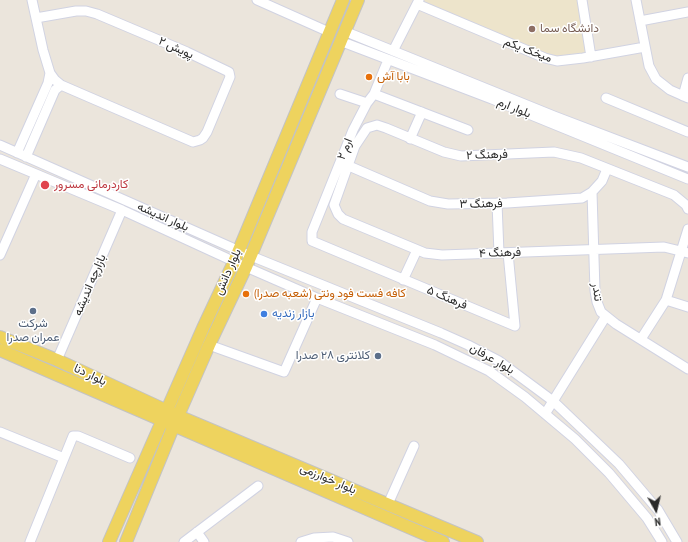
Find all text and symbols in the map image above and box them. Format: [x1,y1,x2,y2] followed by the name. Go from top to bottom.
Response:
[540,22,599,36] place label: دانشگاه سما
[527,24,537,34] marker: دانشگاه سما
[156,34,196,62] street label: پویش ۲
[502,34,554,66] street label: میخک یکم
[377,70,410,84] place label: بابا آش
[364,72,374,82] marker: بابا آش
[495,95,533,121] street label: بلوار ارم
[334,136,356,162] street label: ارم ۲
[466,147,508,163] street label: فرهنگ ۲
[54,178,128,192] place label: کاردرمانی مسرور
[39,179,51,191] marker: کاردرمانی مسرور
[459,196,503,212] street label: فرهنگ ۳
[135,199,191,235] street label: بلوار اندیشه
[479,245,521,261] street label: فرهنگ ۴
[211,247,245,297] street label: بلوار دانش
[71,252,109,318] street label: بازارچه اندیشه
[589,282,605,302] street label: تندر
[425,283,469,313] street label: فرهنگ ۵
[254,287,406,301] place label: کافه فست فود ونتی (شعبه صدرا)
[241,289,251,299] marker: کافه فست فود ونتی (شعبه صدرا)
[28,306,38,316] marker: شرکت عمران صدرا
[272,307,314,321] place label: بازار زندیه
[259,309,269,319] marker: بازار زندیه
[7,317,59,345] place label: شرکت عمران صدرا
[467,341,517,377] street label: بلوار عرفان
[296,349,370,363] place label: کلانتری ۲۸ صدرا
[373,351,383,361] marker: کلانتری ۲۸ صدرا
[71,361,109,389] street label: بلوار دنا
[298,461,358,497] street label: بلوار خوارزمی
[636,490,676,530] north arrow
[654,515,662,529] text: N

